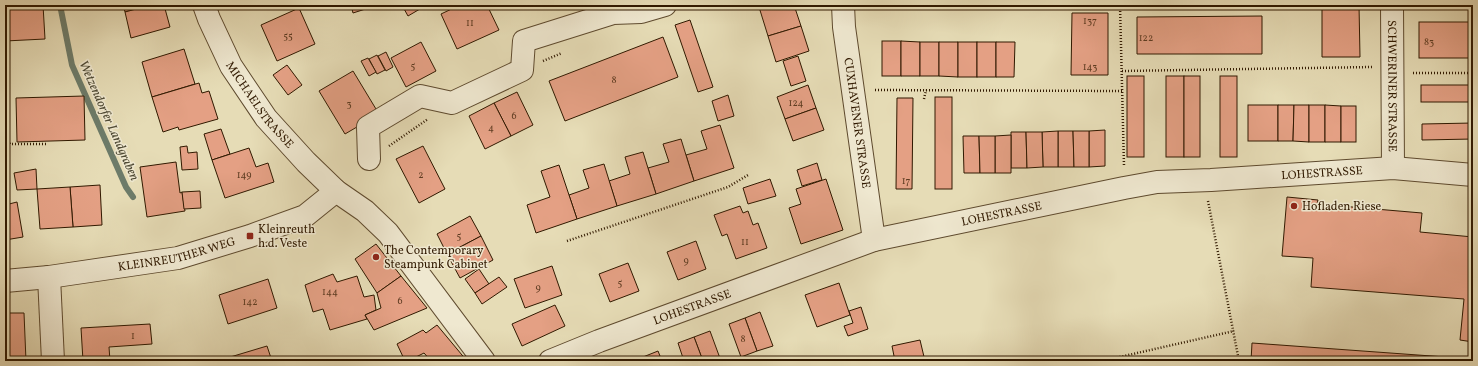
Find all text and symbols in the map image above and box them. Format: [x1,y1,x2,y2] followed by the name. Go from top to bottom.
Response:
[1083,14,1097,28] house number: 137
[466,16,474,30] house number: 11
[1383,20,1400,152] street label: SCHWERINER STRASSE
[283,29,293,43] house number: 55
[1139,31,1153,45] house number: 122
[1424,35,1434,49] house number: 83
[839,57,874,190] street label: CUXHAVENER STRASSE
[74,58,143,184] water label: Wetzendorfer Landgraben
[221,59,297,152] street label: MICHAELSTRASSE
[411,59,416,73] house number: 5
[1083,60,1097,74] house number: 143
[611,73,617,87] house number: 8
[789,96,803,110] house number: 124
[346,97,352,111] house number: 3
[511,109,517,123] house number: 6
[488,121,494,135] house number: 4
[1281,163,1363,184] street label: LOHESTRASSE
[237,168,251,182] house number: 149
[418,168,424,182] house number: 2
[902,174,911,188] house number: 17
[960,198,1043,231] street label: LOHESTRASSE
[1302,199,1382,215] place label: Hofladen Riese
[1289,201,1299,211] marker: Hofladen Riese
[258,222,315,252] place label: Kleinreuth h.d. Veste
[457,229,462,243] house number: 5
[245,231,255,241] marker: Kleinreuth h.d. Veste
[117,234,238,276] street label: KLEINREUTHER WEG
[741,235,749,249] house number: 11
[384,243,488,273] place label: The Contemporary Steampunk Cabinet
[371,252,381,262] marker: The Contemporary Steampunk Cabinet
[683,254,689,268] house number: 9
[618,276,623,290] house number: 5
[535,281,541,295] house number: 9
[322,285,338,299] house number: 144
[651,286,733,329] street label: LOHESTRASSE
[397,294,403,308] house number: 6
[242,295,258,309] house number: 142
[131,329,135,343] house number: 1
[740,332,746,346] house number: 8

